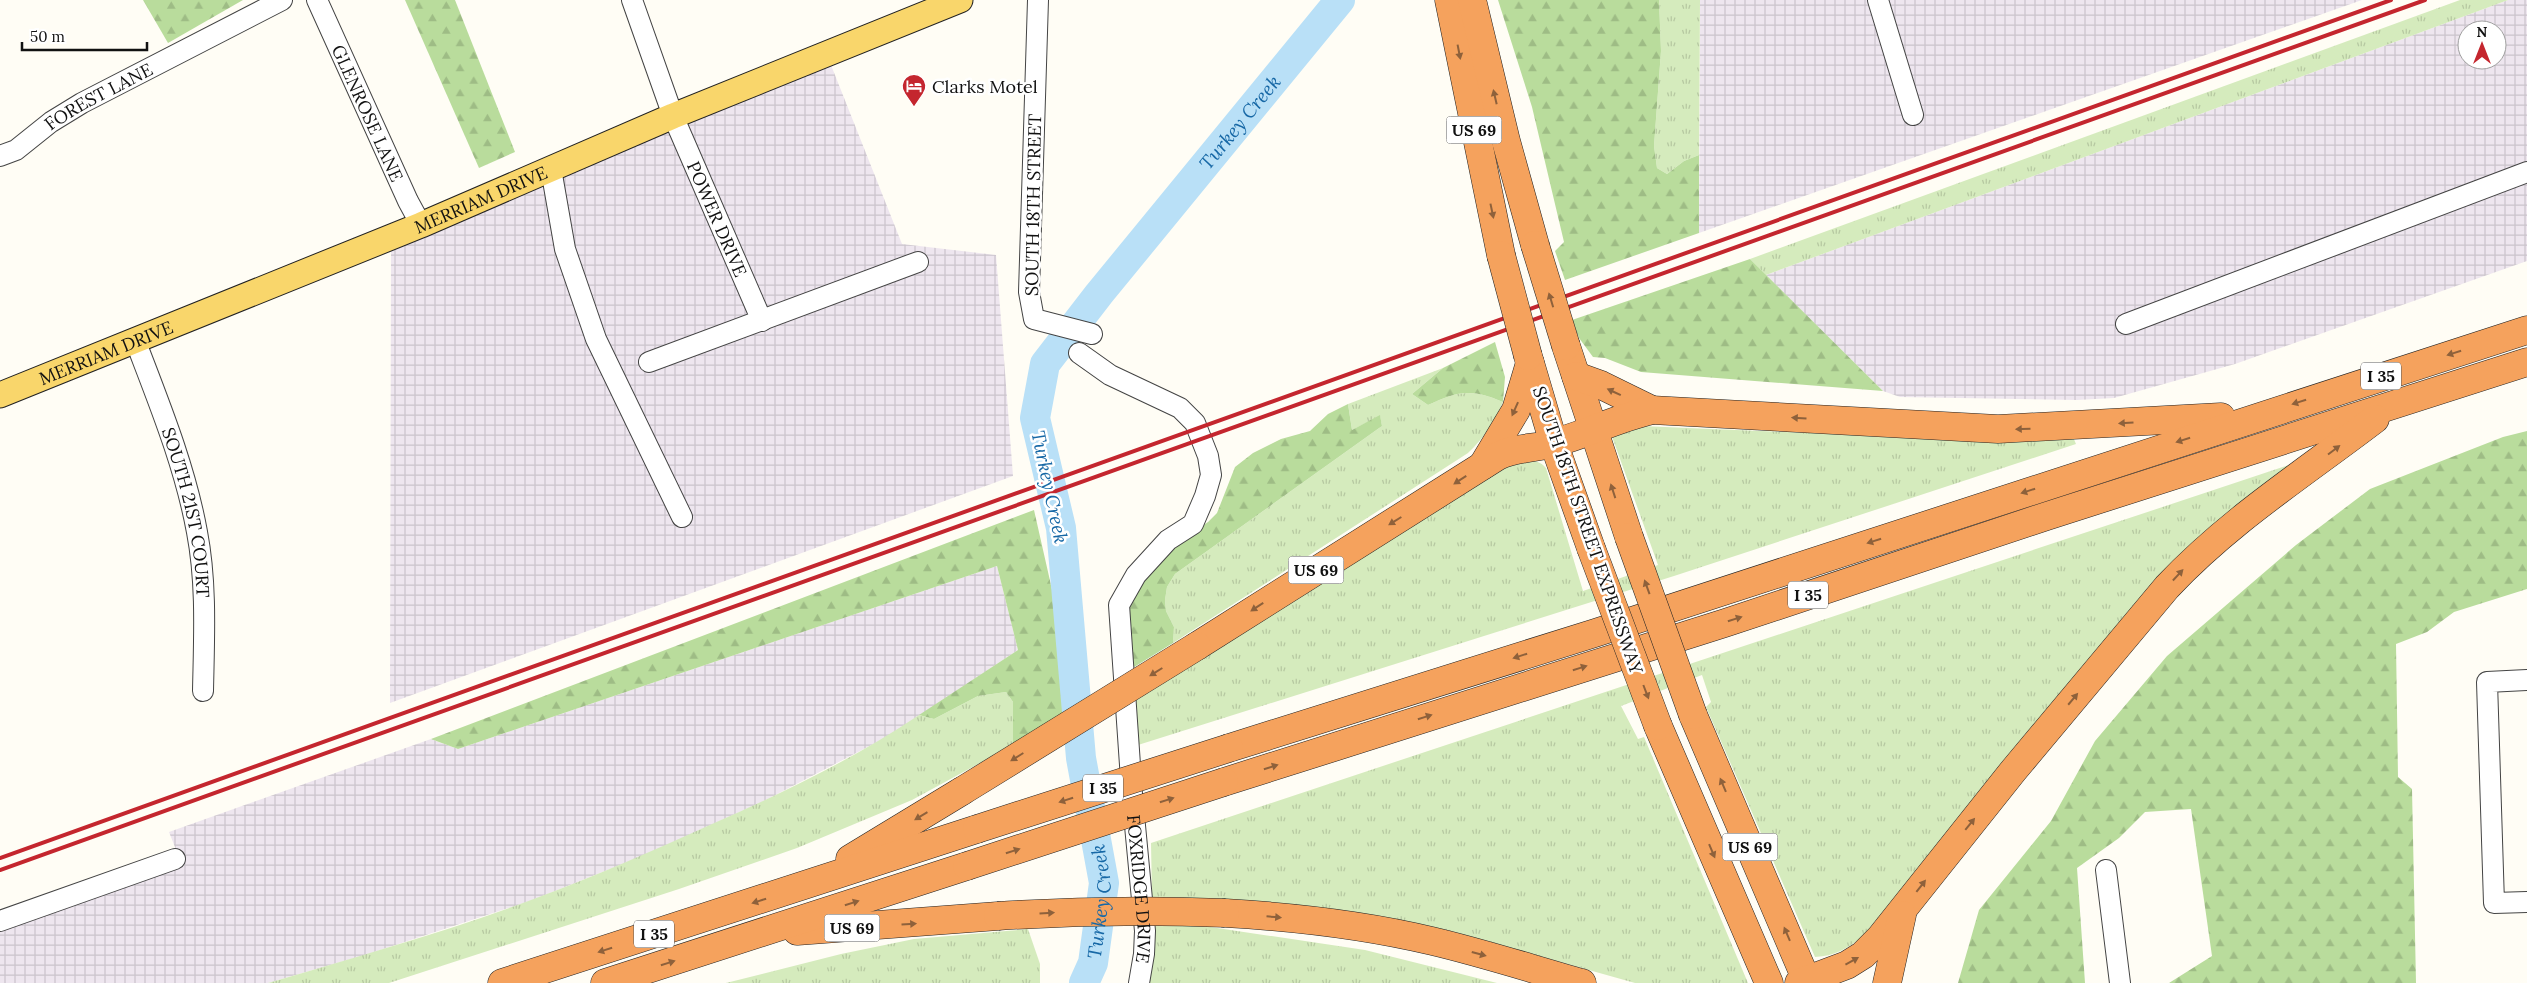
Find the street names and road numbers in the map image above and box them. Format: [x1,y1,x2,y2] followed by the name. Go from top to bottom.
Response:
[327,41,409,185] street label: GLENROSE LANE
[39,57,156,135] street label: FOREST LANE
[1020,113,1046,296] street label: SOUTH 18TH STREET
[1446,116,1502,144] road number: US 69
[682,157,753,280] street label: POWER DRIVE
[411,160,551,238] street label: MERRIAM DRIVE
[35,315,176,390] street label: MERRIAM DRIVE
[2361,362,2401,390] road number: I 35
[1528,383,1648,677] street label: SOUTH 18TH STREET EXPRESSWAY
[157,424,215,599] street label: SOUTH 21ST COURT
[1288,556,1344,584] road number: US 69
[1788,582,1828,608] road number: I 35
[1083,774,1123,801] road number: I 35
[1123,814,1157,965] street label: FOXRIDGE DRIVE
[1722,834,1778,860] road number: US 69
[824,914,880,941] road number: US 69
[634,921,674,948] road number: I 35

